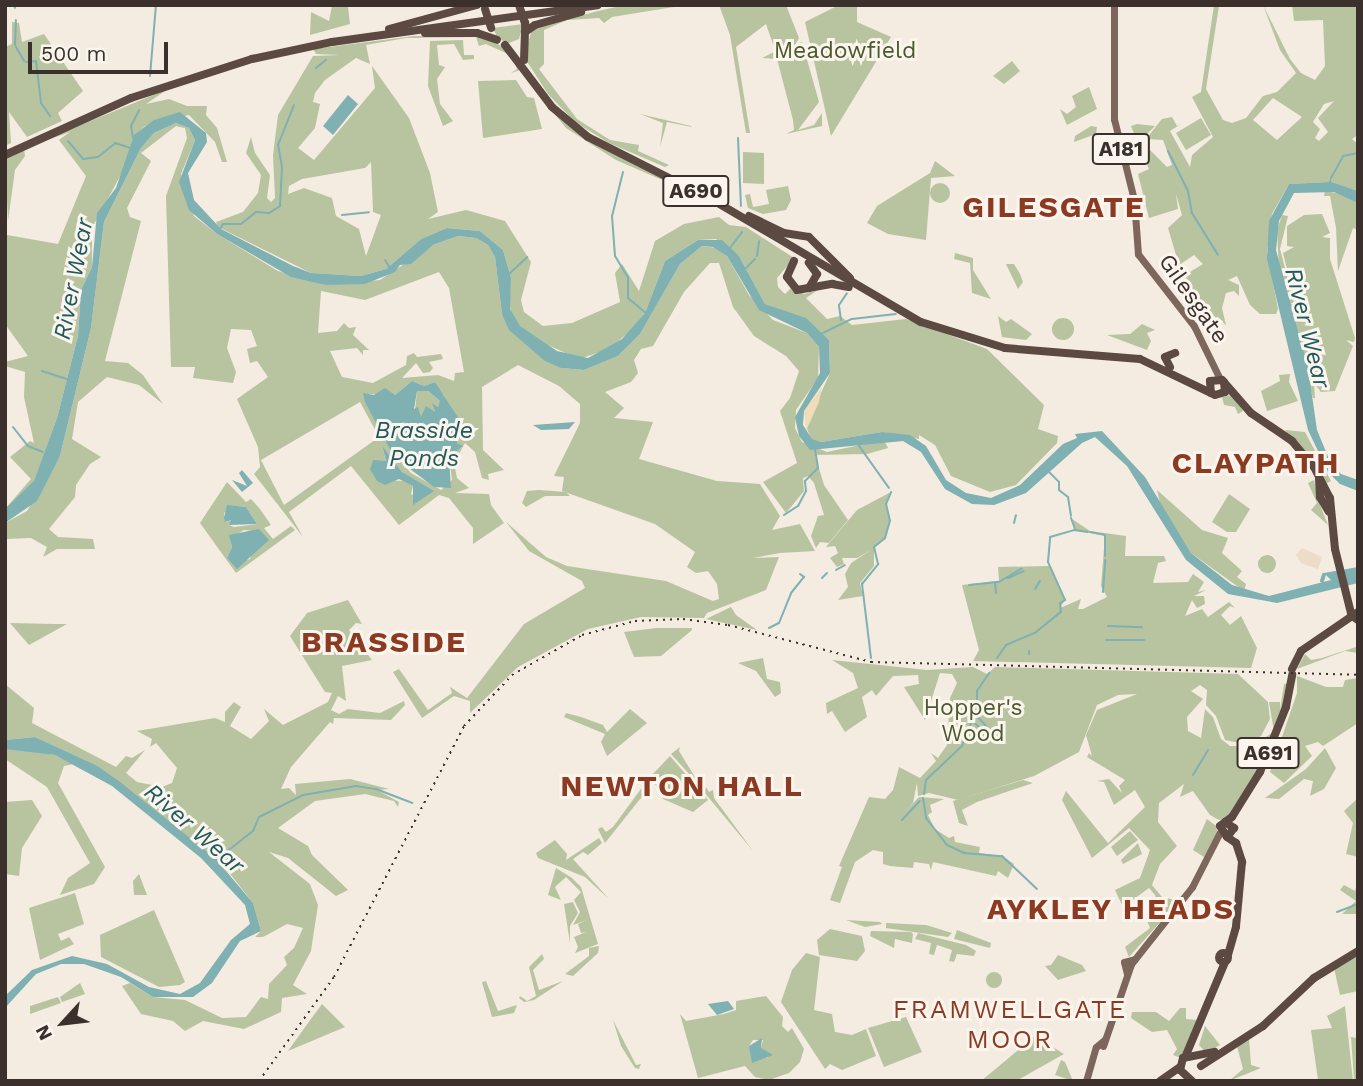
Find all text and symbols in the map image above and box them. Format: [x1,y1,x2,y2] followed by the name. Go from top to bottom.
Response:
[32,28,172,72] scale bar
[774,37,916,65] park label: Meadowfield
[41,41,107,66] text: 500 m
[1091,132,1151,166] road number: A181
[661,174,731,208] road number: A690
[963,189,1145,225] district label: GILESGATE
[48,215,100,343] water label: River Wear
[1152,249,1234,349] street label: Gilesgate
[1278,264,1336,392] water label: River Wear
[375,417,473,473] water label: Brasside Ponds
[1173,445,1339,481] district label: CLAYPATH
[302,624,466,660] district label: BRASSIDE
[923,694,1023,748] park label: Hopper's Wood
[1236,736,1300,770] road number: A691
[562,768,802,804] district label: NEWTON HALL
[138,777,250,881] water label: River Wear
[988,891,1234,927] district label: AYKLEY HEADS
[28,988,98,1058] north arrow
[894,994,1126,1056] district label: FRAMWELLGATE MOOR
[30,1021,57,1044] text: N

